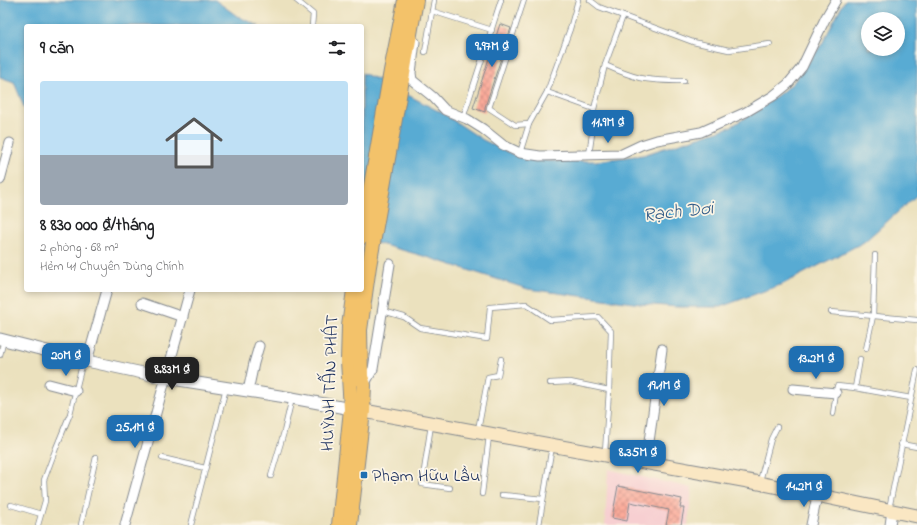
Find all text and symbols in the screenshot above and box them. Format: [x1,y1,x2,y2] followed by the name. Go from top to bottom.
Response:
[861,12,905,56] map controls
[861,12,905,56] button: layers
[455,34,529,68] pin: 9.97M ₫
[40,36,74,61] text: 9 căn
[326,37,348,59] icon: filters
[475,37,509,56] text: 9.97M ₫
[158,107,230,179] icon: home
[571,110,645,144] pin: 11.9M ₫
[592,113,624,132] text: 11.9M ₫
[642,195,716,230] water label: Rạch Dơi
[40,213,155,238] text: 8 830 000 ₫/tháng
[40,238,119,257] text: 2 phòng · 68 m²
[40,257,184,276] text: Hẻm 41 Chuyên Dùng Chính
[314,314,346,452] street label: HUỲNH TẤN PHÁT
[38,343,94,377] pin: 20M ₫
[51,346,81,365] text: 20M ₫
[779,346,853,380] pin: 13.2M ₫
[798,349,834,368] text: 13.2M ₫
[135,357,209,391] pin: 8.83M ₫
[154,360,190,379] text: 8.83M ₫
[627,373,701,407] pin: 19.1M ₫
[648,376,680,395] text: 19.1M ₫
[98,415,172,449] pin: 25.1M ₫
[116,418,154,437] text: 25.1M ₫
[601,440,675,474] pin: 8.35M ₫
[619,443,657,462] text: 8.35M ₫
[372,464,480,490] place label: Phạm Hữu Lầu
[359,470,369,480] marker: Phạm Hữu Lầu
[767,474,841,508] pin: 14.2M ₫
[786,477,822,496] text: 14.2M ₫

